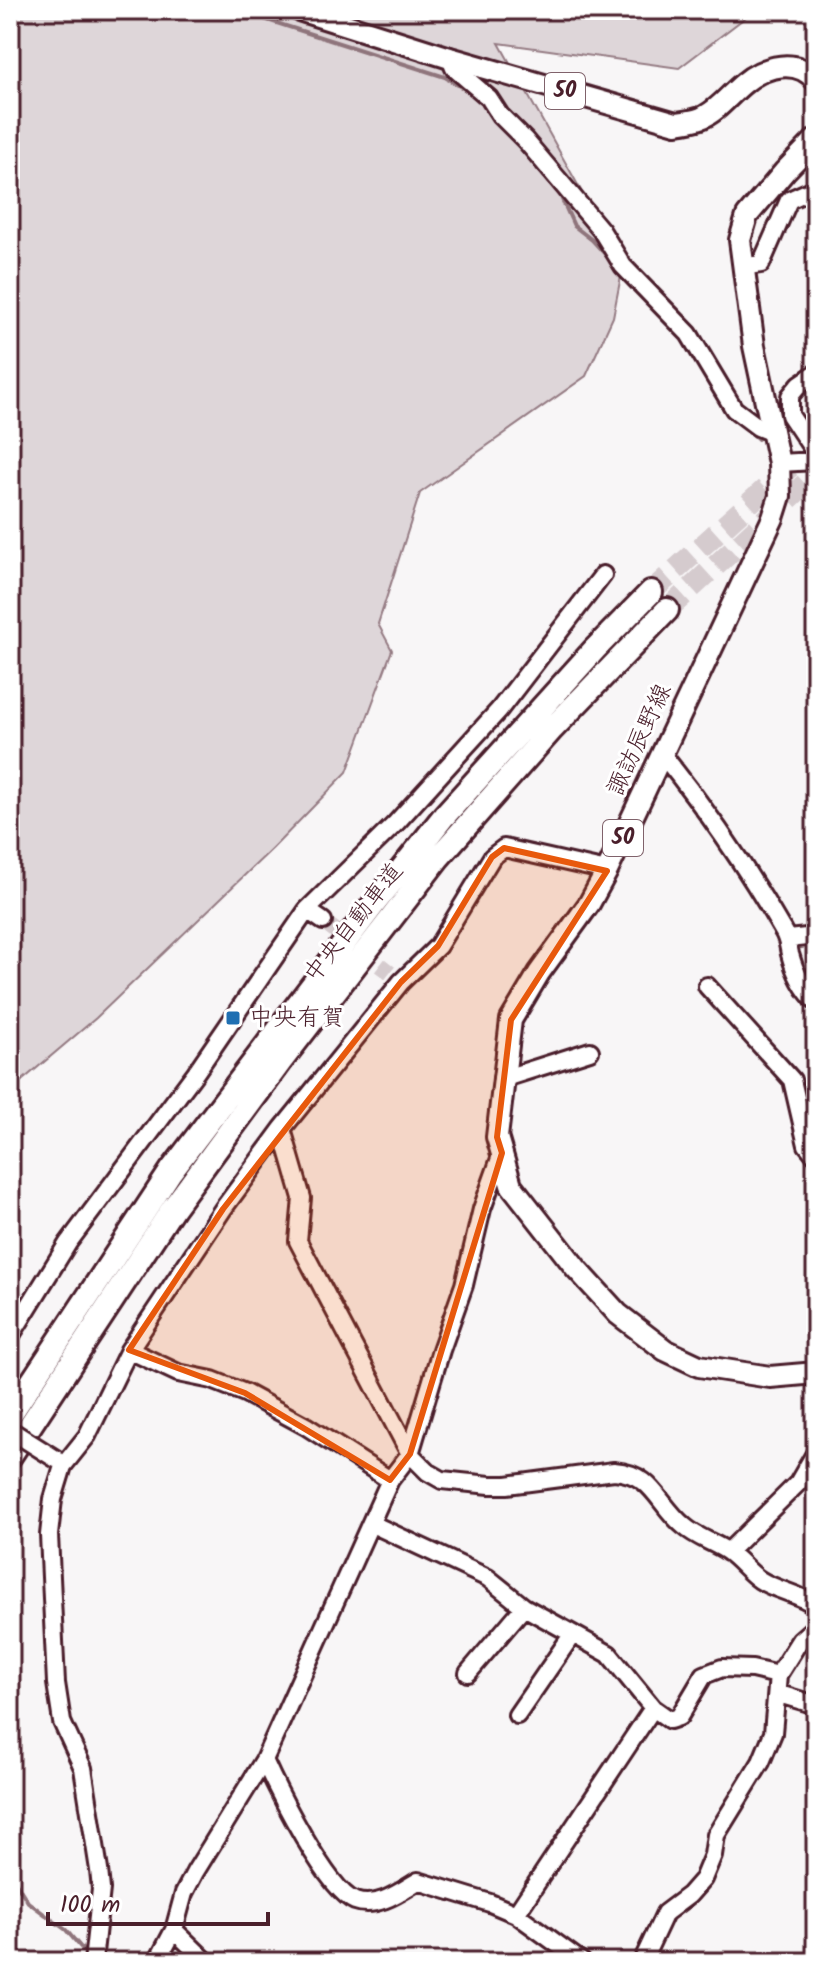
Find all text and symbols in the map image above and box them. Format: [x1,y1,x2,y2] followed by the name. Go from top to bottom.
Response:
[545,73,585,109] road number: 50
[597,677,683,803] street label: 諏訪辰野線
[603,820,643,856] road number: 50
[294,854,414,992] street label: 中央自動車道
[249,999,345,1038] place label: 中央有賀
[224,1009,242,1027] marker: 中央有賀
[48,1876,268,1926] scale bar
[60,1886,120,1925] text: 100 m

